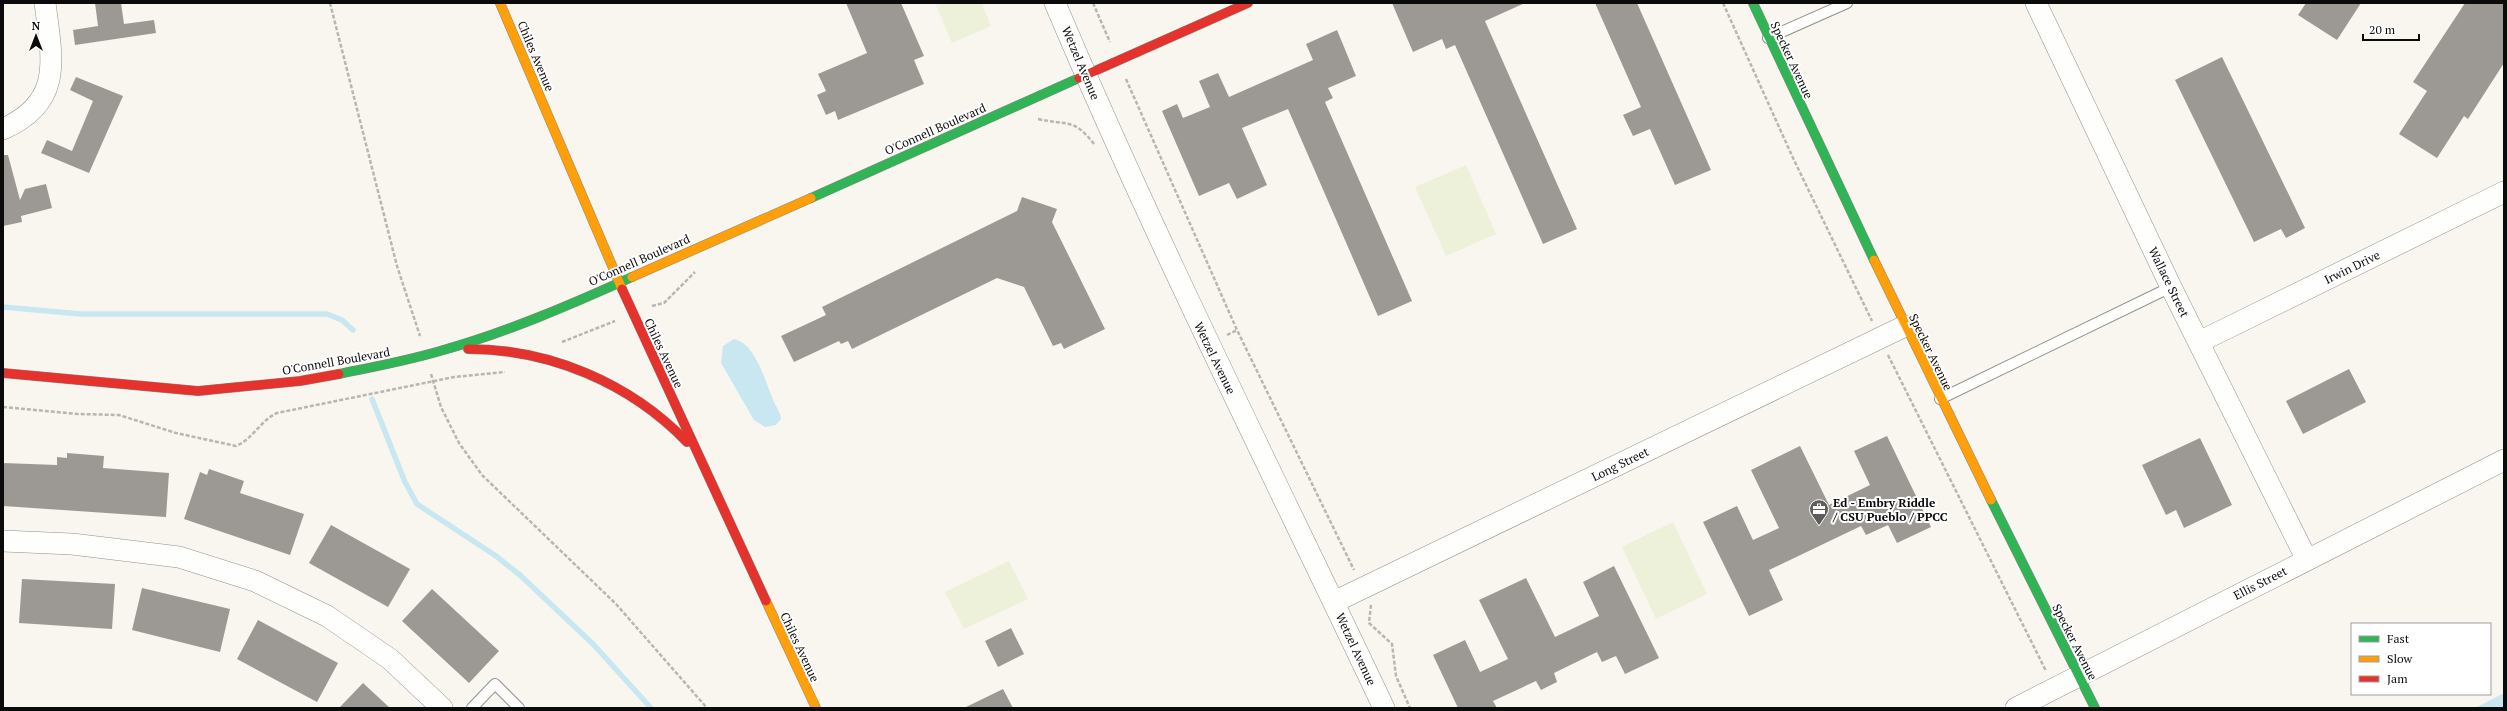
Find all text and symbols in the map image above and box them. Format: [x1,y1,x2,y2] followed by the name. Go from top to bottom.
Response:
[16,16,56,56] north arrow
[2363,16,2419,42] scale bar
[514,18,558,94] street label: Chiles Avenue
[32,19,41,33] text: N
[1768,19,1816,101] street label: Specker Avenue
[2369,22,2396,37] text: 20 m
[1059,24,1103,102] street label: Wetzel Avenue
[882,100,988,158] street label: O'Connell Boulevard
[586,231,692,289] street label: O'Connell Boulevard
[2146,245,2193,320] street label: Wallace Street
[2322,247,2382,287] street label: Irwin Drive
[1906,311,1956,393] street label: Specker Avenue
[641,316,687,390] street label: Chiles Avenue
[1191,320,1239,396] street label: Wetzel Avenue
[281,344,391,378] street label: O'Connell Boulevard
[1589,444,1651,484] street label: Long Street
[1832,495,1948,524] place label: Ed - Embry Riddle / CSU Pueblo / PPCC
[1808,498,1830,526] office icon: Ed - Embry Riddle / CSU Pueblo / PPCC
[2231,563,2290,603] street label: Ellis Street
[2049,601,2101,683] street label: Specker Avenue
[777,610,823,684] street label: Chiles Avenue
[1333,610,1379,688] street label: Wetzel Avenue
[2351,623,2491,695] legend
[2387,631,2410,646] text: Fast
[2387,651,2413,666] text: Slow
[2387,671,2408,686] text: Jam

